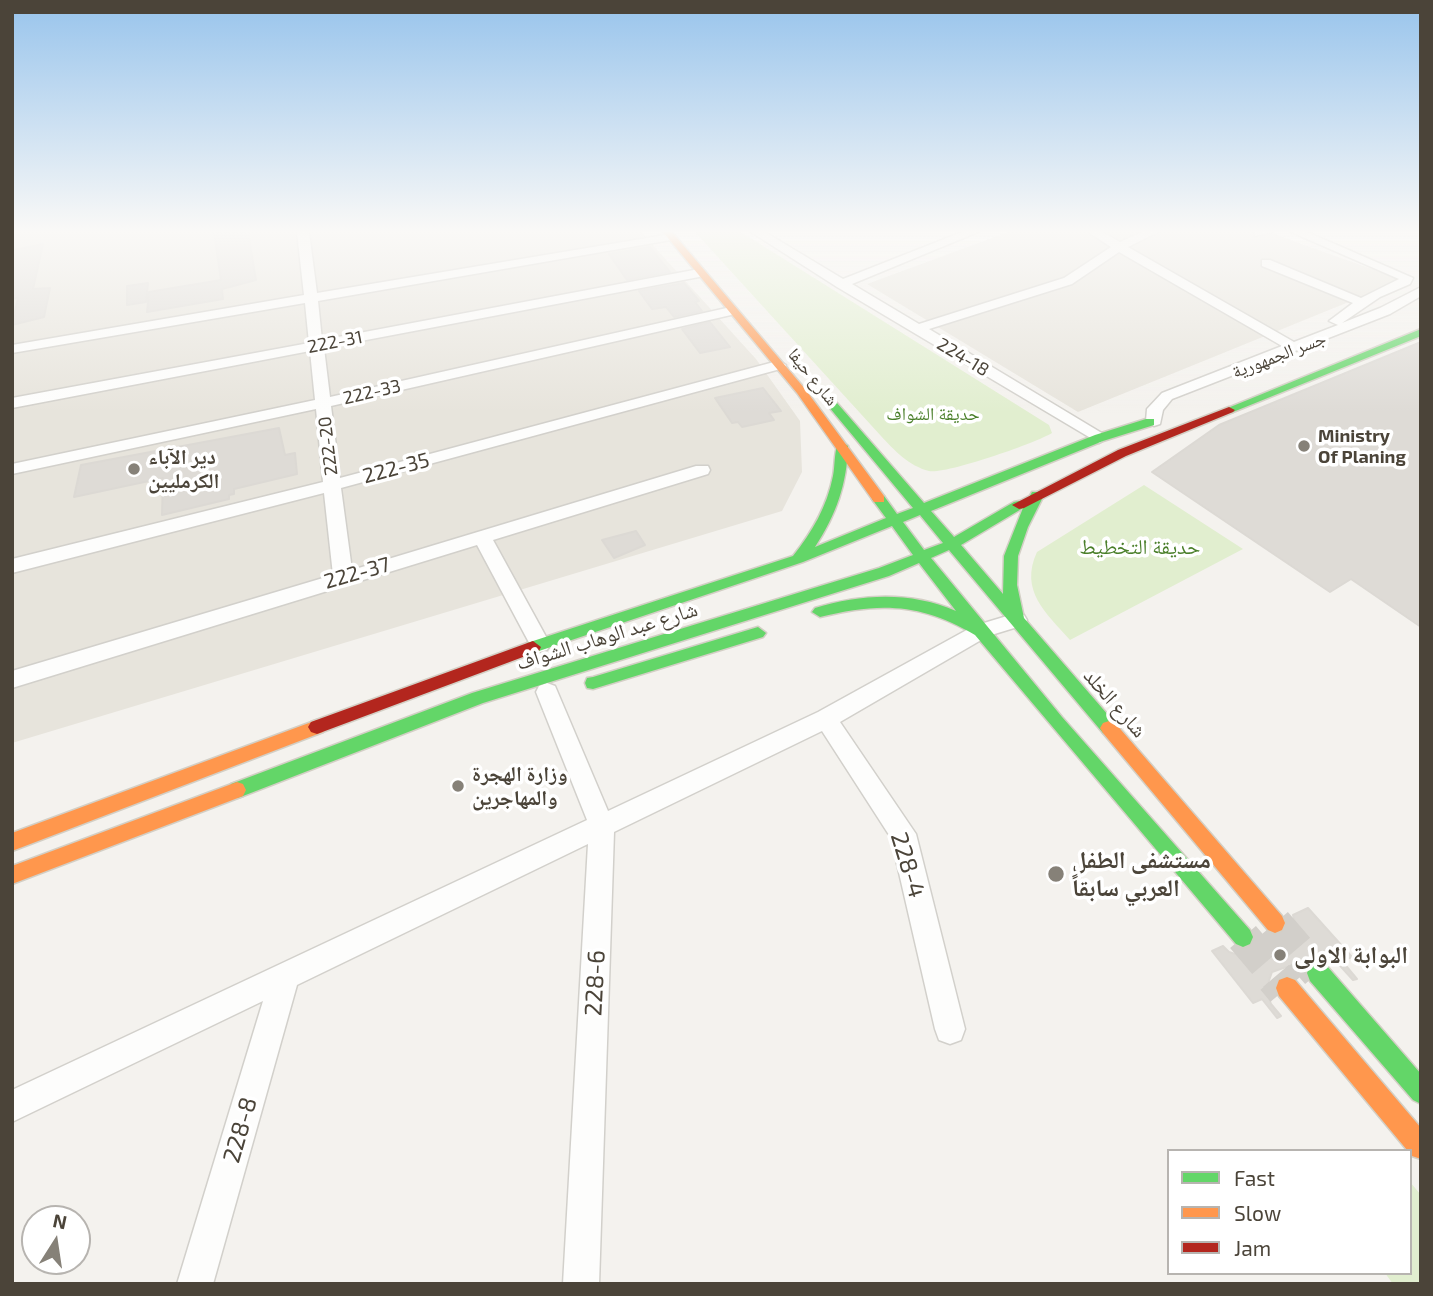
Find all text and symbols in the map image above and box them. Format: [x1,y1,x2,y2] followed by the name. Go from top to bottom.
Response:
[306,326,364,358] street label: 222-31
[1229,327,1329,383] street label: جسر الجمهورية
[933,333,993,381] street label: 224-18
[783,344,843,410] street label: شارع حيفا
[341,375,403,409] street label: 222-33
[886,403,980,425] park label: حديقة الشواف
[314,415,342,477] street label: 222-20
[1318,425,1406,467] place label: Ministry Of Planing
[1296,438,1312,454] marker: Ministry Of Planing
[148,444,219,494] place label: دير الآباء الكرمليين
[360,447,432,489] street label: 222-35
[126,461,142,477] marker: دير الآباء الكرمليين
[1080,534,1200,560] park label: حديقة التخطيط
[321,552,393,594] street label: 222-37
[513,596,701,676] street label: شارع عبد الوهاب الشواف
[1078,663,1152,743] street label: شارع الخلد
[472,761,568,811] place label: وزارة الهجرة والمهاجرين
[450,778,466,794] marker: وزارة الهجرة والمهاجرين
[884,829,932,901] street label: 228-4
[1072,846,1211,902] place label: مستشفى الطفل العربي سابقاً
[1046,864,1066,884] marker: مستشفى الطفل العربي سابقاً
[1294,941,1408,969] place label: البوابة الاولى
[1272,947,1288,963] marker: البوابة الاولى
[579,949,611,1017] street label: 228-6
[217,1094,263,1166] street label: 228-8
[1167,1149,1412,1275] legend
[1234,1165,1275,1190] text: Fast
[1234,1200,1281,1225] text: Slow
[21,1205,91,1275] north arrow
[51,1208,69,1234] text: N
[1234,1235,1271,1260] text: Jam

